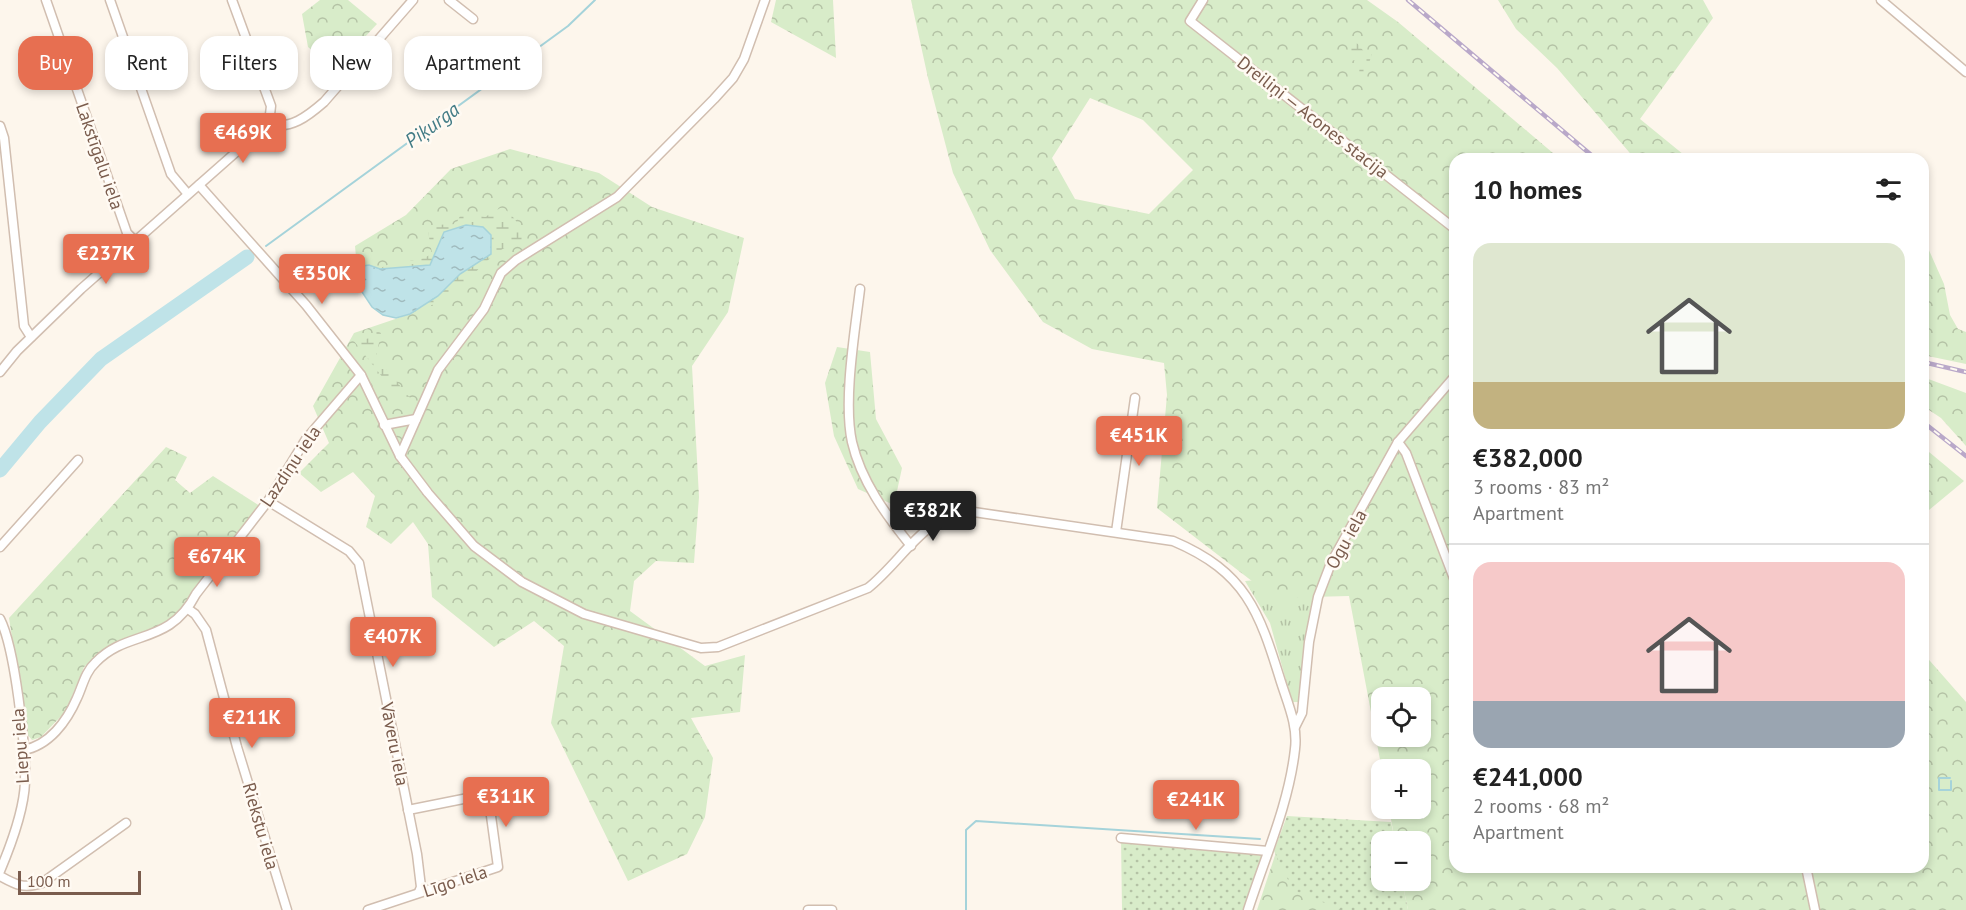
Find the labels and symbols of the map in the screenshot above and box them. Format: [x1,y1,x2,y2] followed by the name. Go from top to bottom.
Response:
[1233,51,1393,183] street label: Dreiliņi — Acones stacija
[400,96,465,154] water label: Piķurga
[71,100,129,212] street label: Lakstīgalu iela
[201,113,285,164] pin: €469K
[64,234,148,285] pin: €237K
[280,254,364,305] pin: €350K
[1097,416,1181,467] pin: €451K
[254,421,326,511] street label: Lazdiņu iela
[891,491,975,542] pin: €382K
[1320,505,1372,573] street label: Ogu iela
[175,537,259,588] pin: €674K
[351,617,435,668] pin: €407K
[210,698,294,749] pin: €211K
[375,699,414,788] street label: Vāveru iela
[6,707,34,785] street label: Liepu iela
[464,777,548,828] pin: €311K
[238,780,284,872] street label: Riekstu iela
[1154,780,1238,831] pin: €241K
[420,860,490,902] street label: Līgo iela
[18,868,141,896] scale bar

